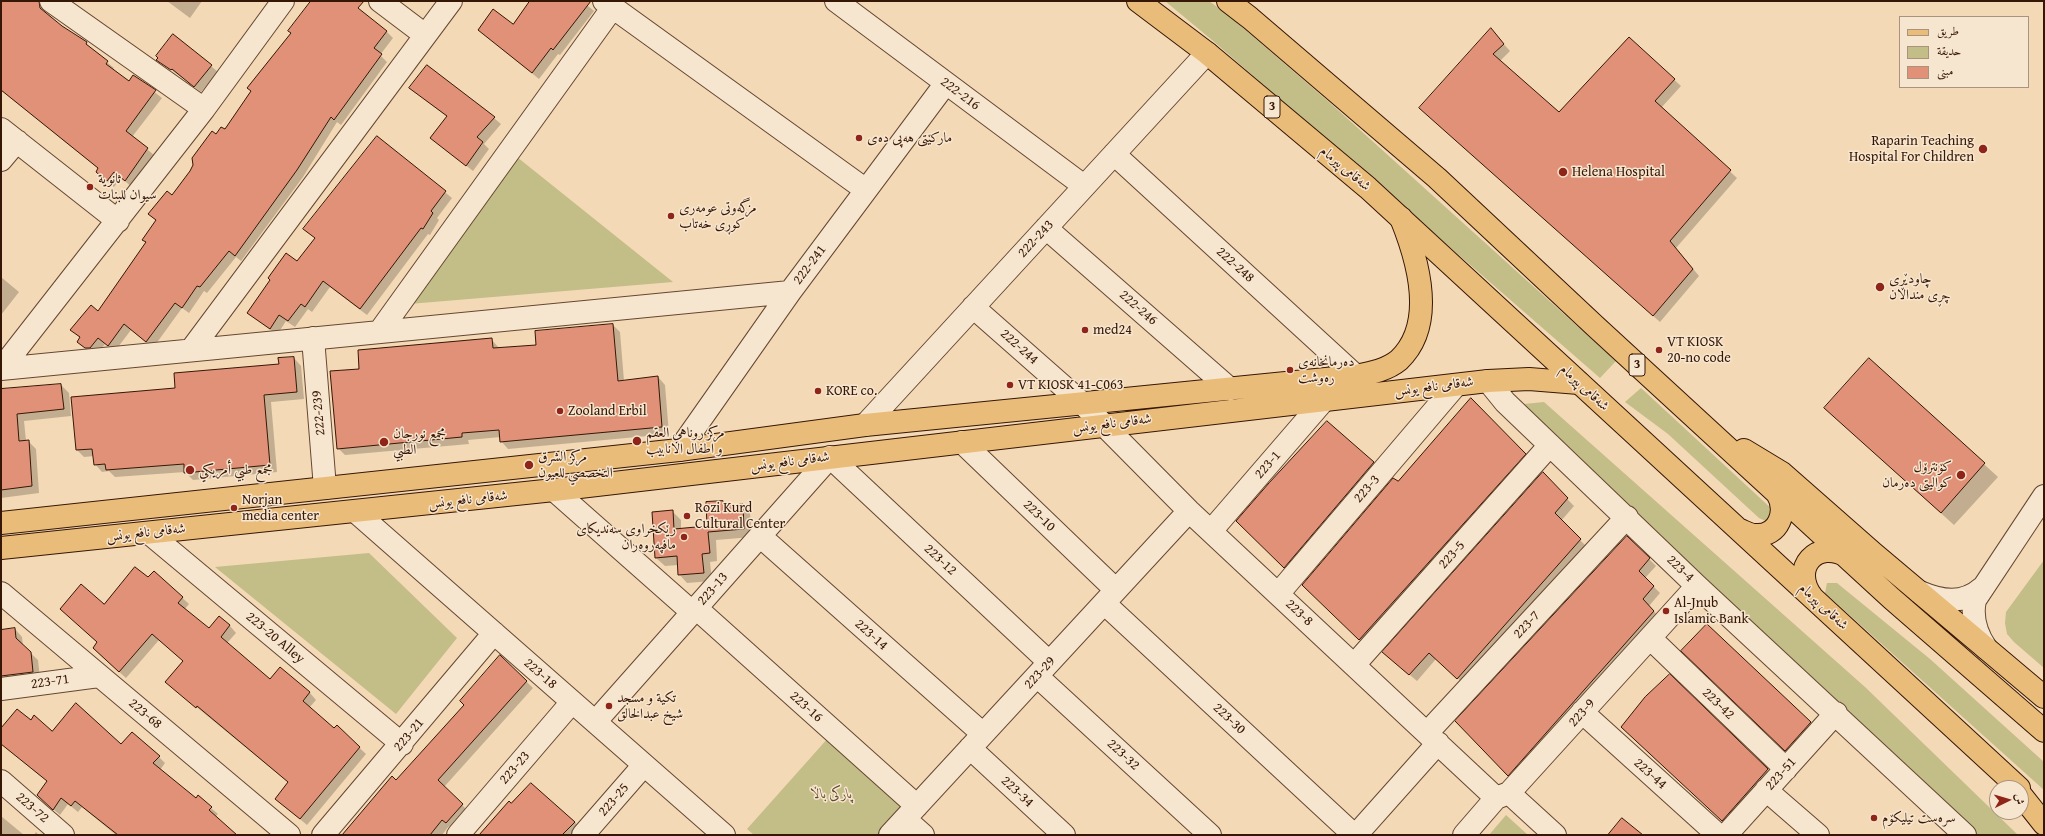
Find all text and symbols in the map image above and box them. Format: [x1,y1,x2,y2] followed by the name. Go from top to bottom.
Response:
[1899,16,2029,88] legend
[1937,22,1959,39] text: طريق
[1937,42,1961,59] text: حديقة
[1937,62,1953,79] text: مبنى
[937,74,983,114] street label: 222-216
[1264,96,1280,118] road number: 3
[867,130,952,146] place label: مارکێتی هەپی دەی
[854,133,864,143] marker: مارکێتی هەپی دەی
[1849,133,1974,166] place label: Raparin Teaching Hospital For Children
[1316,143,1374,195] street label: شەقامی پیرمام
[1977,143,1989,155] marker: Raparin Teaching Hospital For Children
[1572,164,1665,180] place label: Helena Hospital
[1557,166,1569,178] marker: Helena Hospital
[98,171,157,204] place label: ثانوية سيوان للبنات
[85,182,95,192] marker: ثانوية سيوان للبنات
[679,200,757,232] place label: مزگەوتی عومەری کوڕی خەتاب
[666,211,676,221] marker: مزگەوتی عومەری کوڕی خەتاب
[1014,217,1058,261] street label: 222-243
[790,242,830,288] street label: 222-241
[1213,244,1257,286] street label: 222-248
[1889,271,1951,304] place label: چاودێری چڕی منداڵان
[1874,281,1886,293] marker: چاودێری چڕی منداڵان
[1115,287,1161,329] street label: 222-246
[1093,322,1132,338] place label: med24
[1080,325,1090,335] marker: med24
[997,326,1041,368] street label: 222-244
[1667,334,1731,366] place label: VT KIOSK 20-no code
[1654,345,1664,355] marker: VT KIOSK 20-no code
[1298,354,1355,386] place label: دەرمانخانەی رەوشت
[1629,354,1645,376] road number: 3
[1556,361,1612,415] street label: شەقامی پیرمام
[1285,365,1295,375] marker: دەرمانخانەی رەوشت
[1393,374,1475,400] street label: شەقامی نافع یونس
[1018,377,1124,393] place label: VT KIOSK 41-C063
[1005,380,1015,390] marker: VT KIOSK 41-C063
[826,383,877,399] place label: KORE co.
[813,386,823,396] marker: KORE co.
[309,390,329,436] street label: 222-239
[568,403,647,419] place label: Zooland Erbil
[555,406,565,416] marker: Zooland Erbil
[1071,411,1153,437] street label: شەقامی نافع یونس
[646,425,725,458] place label: مركز روناهي العقم و اطفال الانابيب
[393,426,446,458] place label: مجمع نورجان الطبي
[631,435,643,447] marker: مركز روناهي العقم و اطفال الانابيب
[378,436,390,448] marker: مجمع نورجان الطبي
[1251,448,1285,482] street label: 223-1
[538,449,613,482] place label: مركز الشرق التخصصي للعيون
[749,449,831,475] street label: شەقامی نافع یونس
[523,459,535,471] marker: مركز الشرق التخصصي للعيون
[1882,459,1952,492] place label: کۆنترۆل کوالیتی دەرمان
[199,462,272,478] place label: مجمع طبي أمریکي
[184,464,196,476] marker: مجمع طبي أمریکي
[1955,469,1967,481] marker: کۆنترۆل کوالیتی دەرمان
[1350,472,1384,506] street label: 223-3
[427,487,509,513] street label: شەقامی نافع یونس
[242,492,319,524] place label: Norjan media center
[1019,497,1059,535] street label: 223-10
[695,500,785,532] place label: Rozi Kurd Cultural Center
[229,503,239,513] marker: Norjan media center
[682,511,692,521] marker: Rozi Kurd Cultural Center
[105,520,187,546] street label: شەقامی نافع یونس
[576,521,676,554] place label: رێکخراوی سەندیکای مافپەروەران
[679,532,689,542] marker: رێکخراوی سەندیکای مافپەروەران
[1435,538,1469,572] street label: 223-5
[920,541,960,579] street label: 223-12
[1663,552,1697,586] street label: 223-4
[694,569,732,609] street label: 223-13
[1795,580,1851,634] street label: شەقامی پیرمام
[1674,595,1749,628] place label: Al-Jnub Islamic Bank
[1282,596,1316,630] street label: 223-8
[1661,606,1671,616] marker: Al-Jnub Islamic Bank
[1510,608,1544,642] street label: 223-7
[242,609,308,667] street label: 223-20 Alley
[851,616,891,654] street label: 223-14
[1021,653,1059,693] street label: 223-29
[520,655,560,693] street label: 223-18
[30,671,70,693] street label: 223-71
[1698,685,1738,723] street label: 223-42
[786,688,826,726] street label: 223-16
[617,690,683,722] place label: تكية و مسجد شيخ عبدالخالق
[125,695,165,733] street label: 223-68
[1565,696,1599,730] street label: 223-9
[1209,700,1249,738] street label: 223-30
[604,701,614,711] marker: تكية و مسجد شيخ عبدالخالق
[390,715,428,755] street label: 223-21
[1103,736,1143,774] street label: 223-32
[496,748,534,788] street label: 223-23
[1762,754,1800,794] street label: 223-51
[1630,755,1670,793] street label: 223-44
[997,773,1037,811] street label: 223-34
[595,780,633,820] street label: 223-25
[1989,780,2029,820] north arrow
[812,786,852,802] park label: پارکی باڵا
[12,789,52,827] street label: 223-72
[2012,793,2028,805] text: ش
[1882,810,1956,826] place label: سره‌ست تیلیکۆم
[1869,813,1879,823] marker: سره‌ست تیلیکۆم

